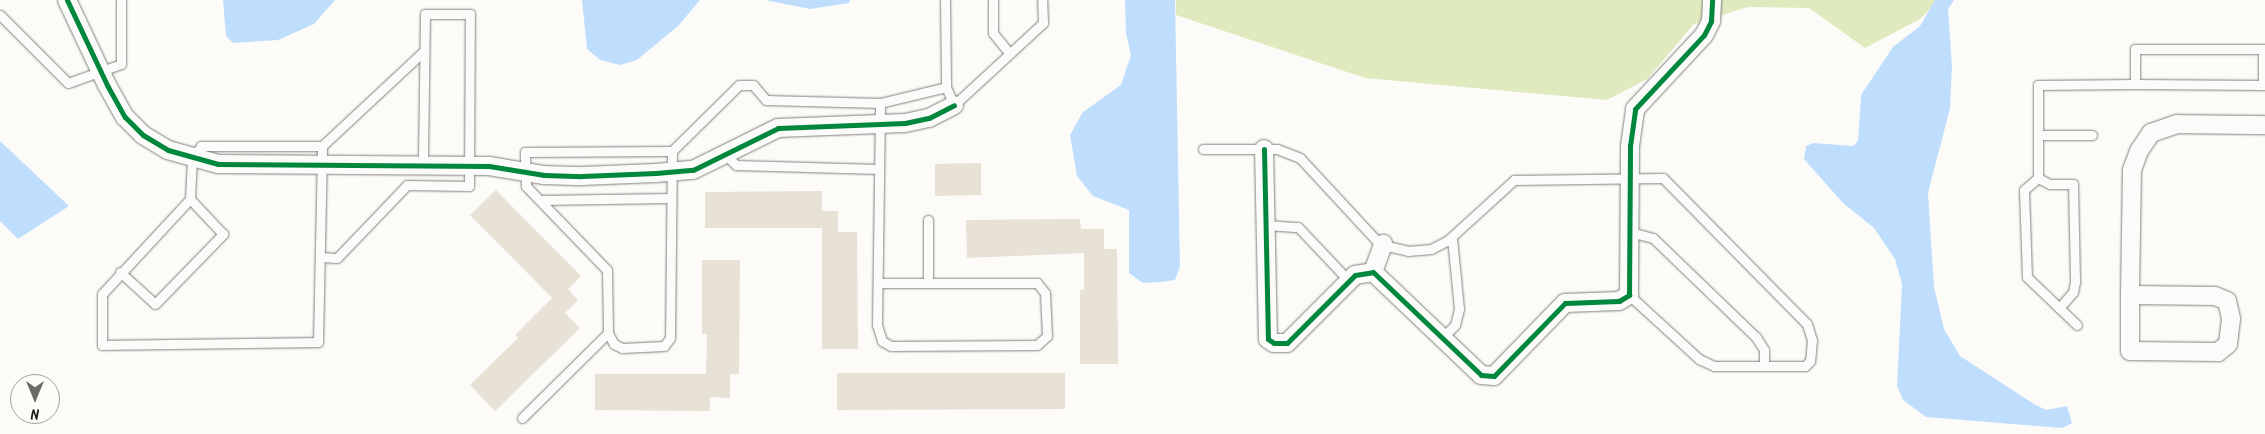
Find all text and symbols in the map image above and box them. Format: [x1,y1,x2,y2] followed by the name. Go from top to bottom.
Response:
[10,374,60,424] north arrow
[31,402,39,424] text: N

